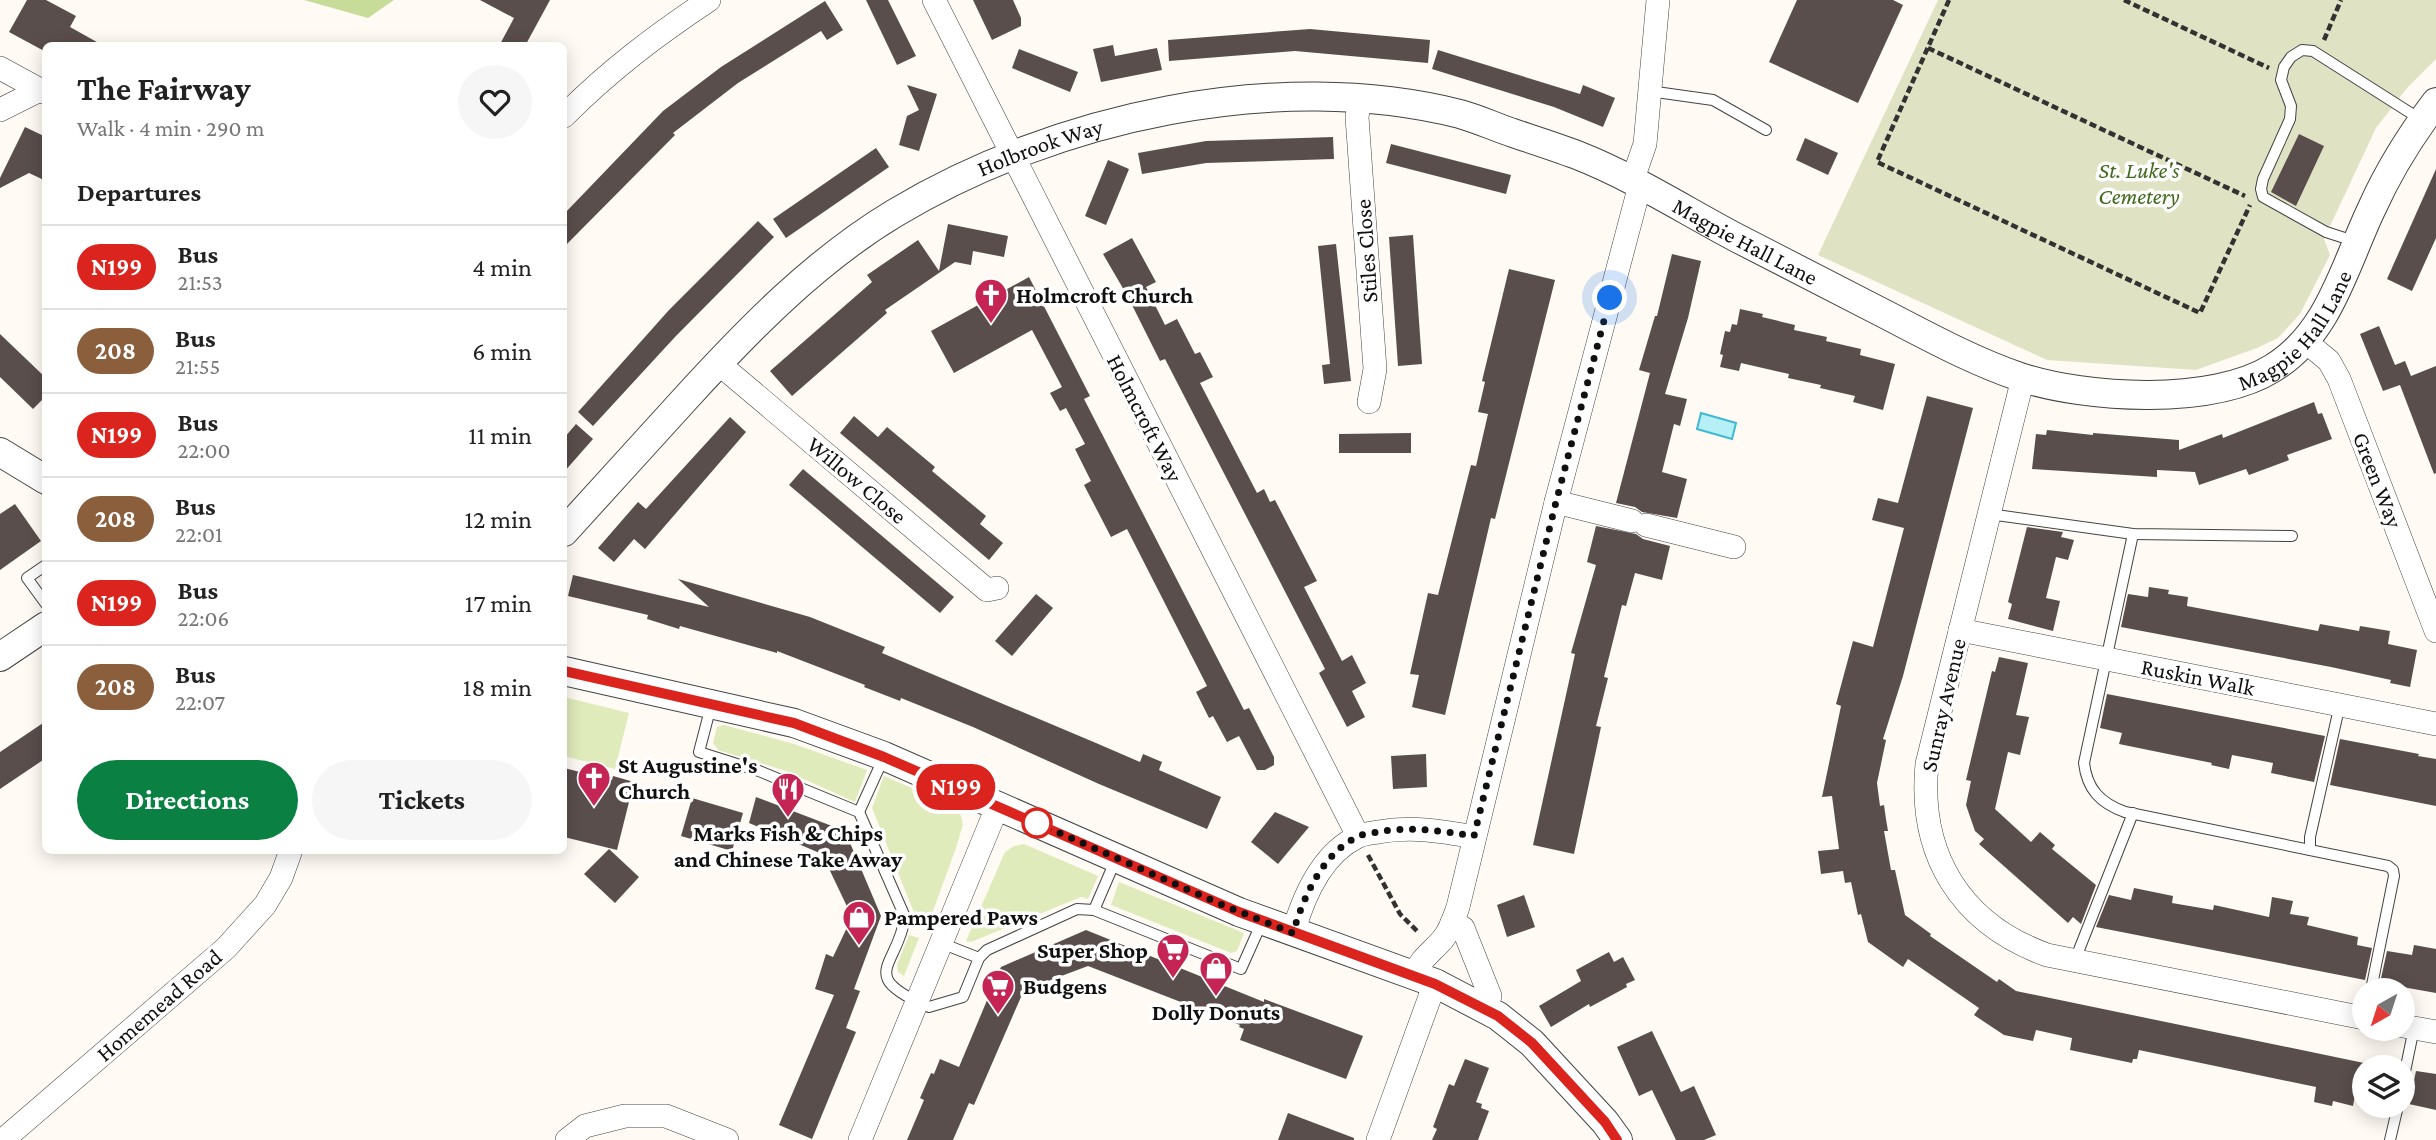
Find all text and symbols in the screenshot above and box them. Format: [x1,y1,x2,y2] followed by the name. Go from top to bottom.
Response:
[458,65,532,139] button: heart
[77,70,251,107] text: The Fairway
[973,113,1106,182] street label: Holbrook Way
[77,115,264,141] text: Walk · 4 min · 290 m
[2098,157,2180,209] park label: St. Luke's Cemetery
[77,178,201,207] text: Departures
[1668,192,1822,290] street label: Magpie Hall Lane
[1349,198,1383,304] street label: Stiles Close
[177,240,218,269] text: Bus
[91,253,142,280] text: N199
[472,253,532,282] text: 4 min
[2234,266,2357,396] street label: Magpie Hall Lane
[177,269,223,295] text: 21:53
[972,276,1010,325] church icon: Holmcroft Church
[1592,280,1627,315] your location
[1016,282,1193,308] place label: Holmcroft Church
[175,324,216,353] text: Bus
[95,337,136,364] text: 208
[472,337,532,366] text: 6 min
[1102,350,1188,486] street label: Holmcroft Way
[175,353,220,379] text: 21:55
[177,408,218,437] text: Bus
[91,421,142,448] text: N199
[468,421,532,450] text: 11 min
[2348,429,2408,532] street label: Green Way
[802,431,912,529] street label: Willow Close
[177,437,231,463] text: 22:00
[175,492,216,521] text: Bus
[95,505,136,532] text: 208
[464,505,532,534] text: 12 min
[175,521,223,547] text: 22:01
[177,576,218,605] text: Bus
[91,589,142,616] text: N199
[465,589,532,618] text: 17 min
[177,605,229,631] text: 22:06
[1915,636,1971,774] street label: Sunray Avenue
[2139,653,2257,701] street label: Ruskin Walk
[175,660,216,689] text: Bus
[95,673,136,700] text: 208
[463,673,532,702] text: 18 min
[175,689,225,715] text: 22:07
[618,752,757,804] place label: St Augustine's Church
[575,759,613,808] church icon: St Augustine's Church
[77,760,298,840] button: Directions
[312,760,532,840] button: Tickets
[907,764,1005,810] line badge: N199
[769,770,807,819] restaurant icon: Marks Fish & Chips and Chinese Take Away
[930,773,982,800] text: N199
[1022,808,1052,838] unlabelled marker
[674,820,903,872] place label: Marks Fish & Chips and Chinese Take Away
[840,898,878,947] shop icon: Pampered Paws
[884,904,1038,930] place label: Pampered Paws
[1154,931,1192,980] supermarket icon: Super Shop
[1037,937,1148,963] place label: Super Shop
[91,944,227,1066] street label: Homemead Road
[1197,949,1235,998] shop icon: Dolly Donuts
[979,967,1017,1016] supermarket icon: Budgens
[1023,973,1107,999] place label: Budgens
[2352,978,2415,1041] north arrow
[2352,978,2415,1118] map controls
[1152,999,1280,1025] place label: Dolly Donuts
[2352,1055,2415,1118] button: layers

